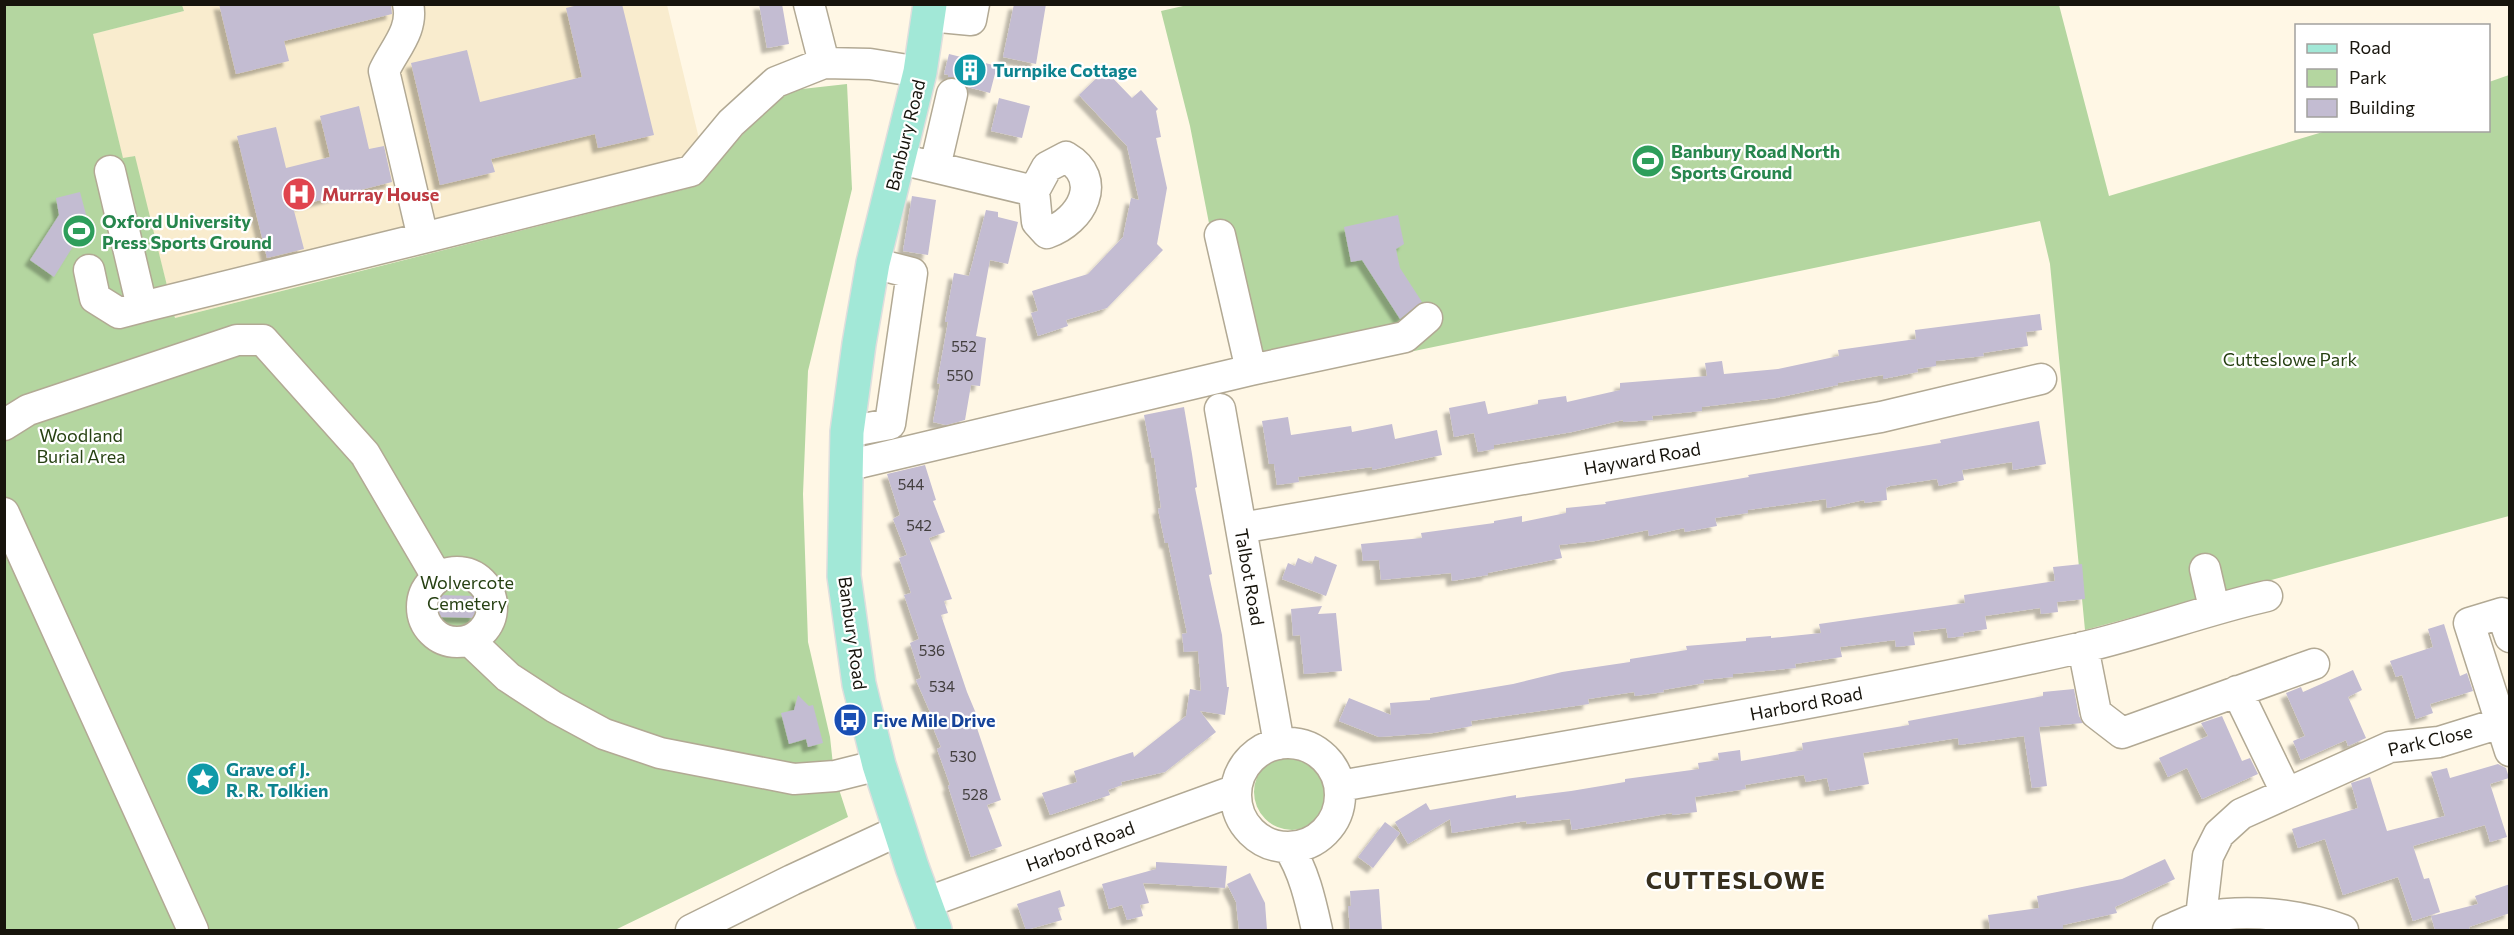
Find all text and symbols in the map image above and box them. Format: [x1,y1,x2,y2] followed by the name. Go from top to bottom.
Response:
[2295,24,2490,132] legend
[2349,36,2391,58] text: Road
[952,52,988,88] building icon: Turnpike Cottage
[993,59,1137,81] place label: Turnpike Cottage
[2349,66,2387,88] text: Park
[881,77,929,193] street label: Banbury Road
[2349,96,2415,118] text: Building
[1671,140,1840,183] place label: Banbury Road North Sports Ground
[1630,143,1666,179] sports icon: Banbury Road North Sports Ground
[281,176,317,212] hospital icon: Murray House
[322,183,439,205] place label: Murray House
[102,210,272,253] place label: Oxford University Press Sports Ground
[61,213,97,249] sports icon: Oxford University Press Sports Ground
[951,337,977,355] house number: 552
[2223,348,2357,370] park label: Cutteslowe Park
[946,366,974,384] house number: 550
[36,424,126,467] park label: Woodland Burial Area
[1582,437,1702,479] street label: Hayward Road
[898,475,924,493] house number: 544
[906,516,932,534] house number: 542
[1231,527,1269,627] street label: Talbot Road
[420,571,514,614] park label: Wolvercote Cemetery
[834,575,872,691] street label: Banbury Road
[919,641,945,659] house number: 536
[929,677,955,695] house number: 534
[1748,681,1864,725] street label: Harbord Road
[832,702,868,738] bus stop icon: Five Mile Drive
[873,709,995,731] place label: Five Mile Drive
[2385,720,2475,760] street label: Park Close
[950,747,976,765] house number: 530
[226,758,328,801] place label: Grave of J. R. R. Tolkien
[185,761,221,797] place icon: Grave of J. R. R. Tolkien
[962,785,988,803] house number: 528
[1023,816,1137,876] street label: Harbord Road
[1646,865,1826,894] district label: CUTTESLOWE

